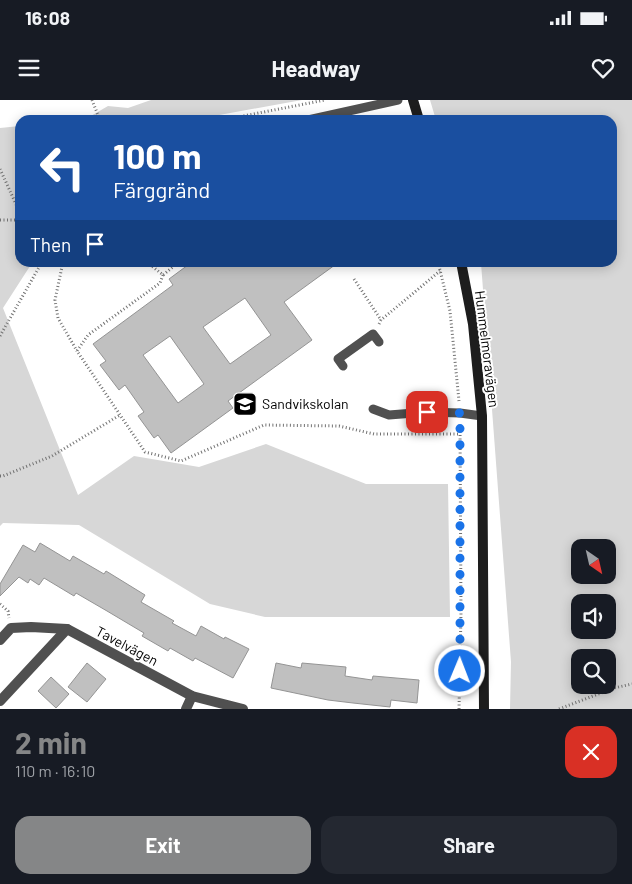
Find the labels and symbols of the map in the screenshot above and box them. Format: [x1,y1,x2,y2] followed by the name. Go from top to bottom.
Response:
[472,289,503,408] street label: Hummelmoravägen
[232,391,258,417] school or university icon: Sandvikskolan
[406,391,448,433] pin
[262,395,349,412] place label: Sandvikskolan
[571,539,616,584] north arrow
[93,622,161,669] street label: Tavelvägen
[433,644,485,696] position arrow

